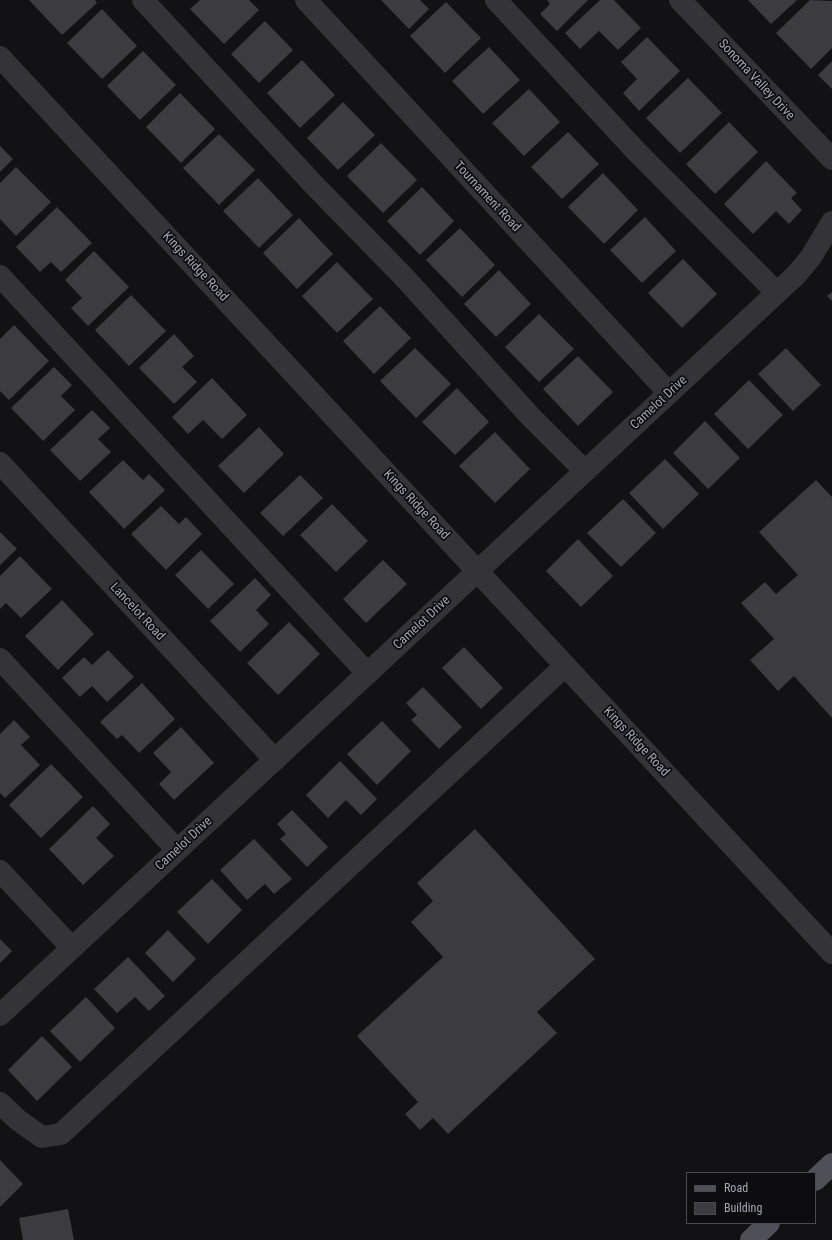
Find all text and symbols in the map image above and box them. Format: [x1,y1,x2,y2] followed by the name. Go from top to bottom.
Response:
[715,36,797,124] street label: Sonoma Valley Drive
[450,159,524,235] street label: Tournament Road
[159,229,231,305] street label: Kings Ridge Road
[627,373,691,433] street label: Camelot Drive
[380,467,452,543] street label: Kings Ridge Road
[106,580,168,644] street label: Lancelot Road
[390,593,454,653] street label: Camelot Drive
[600,704,672,780] street label: Kings Ridge Road
[152,814,216,874] street label: Camelot Drive
[686,1172,816,1224] legend
[724,1181,748,1195] text: Road
[724,1201,762,1215] text: Building

